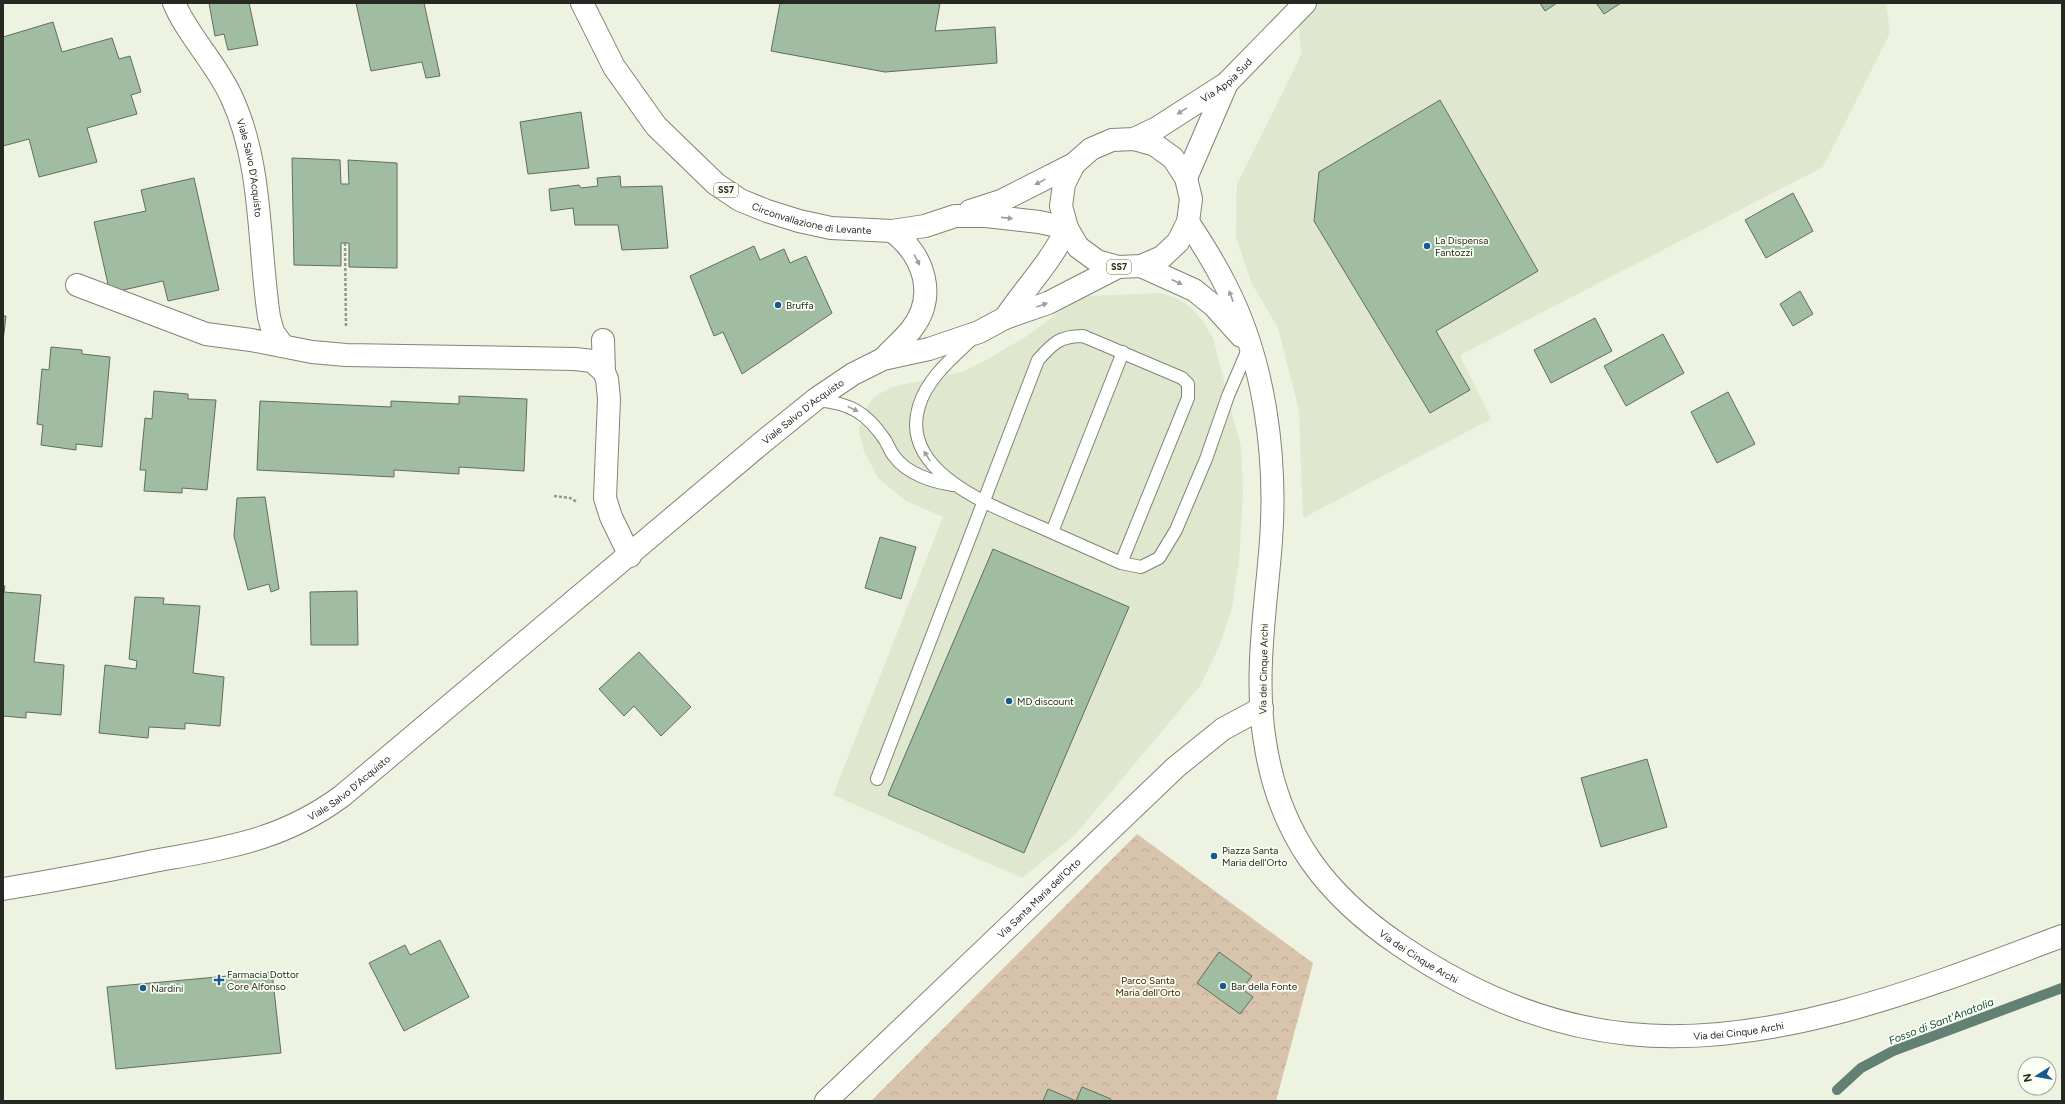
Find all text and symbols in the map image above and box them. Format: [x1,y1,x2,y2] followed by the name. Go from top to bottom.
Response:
[1198,55,1255,105] street label: Via Appia Sud
[1176,108,1188,115] one-way arrow
[234,117,265,218] street label: Viale Salvo D'Acquisto
[1034,179,1046,185] one-way arrow
[714,183,738,197] road number: SS7
[750,200,872,237] street label: Circonvallazione di Levante
[1001,215,1014,221] one-way arrow
[1435,234,1488,259] place label: La Dispensa Fantozzi
[1422,241,1432,251] marker: La Dispensa Fantozzi
[914,254,921,266] one-way arrow
[1107,260,1131,274] road number: SS7
[1171,279,1182,285] one-way arrow
[1227,290,1233,302] one-way arrow
[786,299,814,312] place label: Bruffa
[773,300,783,310] marker: Bruffa
[1036,302,1048,308] one-way arrow
[759,376,847,447] street label: Viale Salvo D'Acquisto
[848,406,859,412] one-way arrow
[923,451,930,462] one-way arrow
[1256,624,1271,715] street label: Via dei Cinque Archi
[1017,695,1074,708] place label: MD discount
[1004,696,1014,706] marker: MD discount
[305,752,393,824] street label: Viale Salvo D'Acquisto
[1222,844,1287,869] place label: Piazza Santa Maria dell'Orto
[1209,851,1219,861] marker: Piazza Santa Maria dell'Orto
[995,855,1084,941] street label: Via Santa Maria dell'Orto
[1376,927,1461,986] street label: Via dei Cinque Archi
[227,968,300,993] place label: Farmacia Dottor Core Alfonso
[1115,974,1181,999] park label: Parco Santa Maria dell'Orto
[214,975,224,985] marker: Farmacia Dottor Core Alfonso
[1231,980,1298,993] place label: Bar della Fonte
[1218,981,1228,991] marker: Bar della Fonte
[151,982,183,995] place label: Nardini
[138,983,148,993] marker: Nardini
[1887,995,1996,1048] water label: Fosso di Sant'Anatolia
[1693,1019,1785,1043] street label: Via dei Cinque Archi
[2017,1056,2057,1096] north arrow
[2020,1072,2035,1083] text: N

